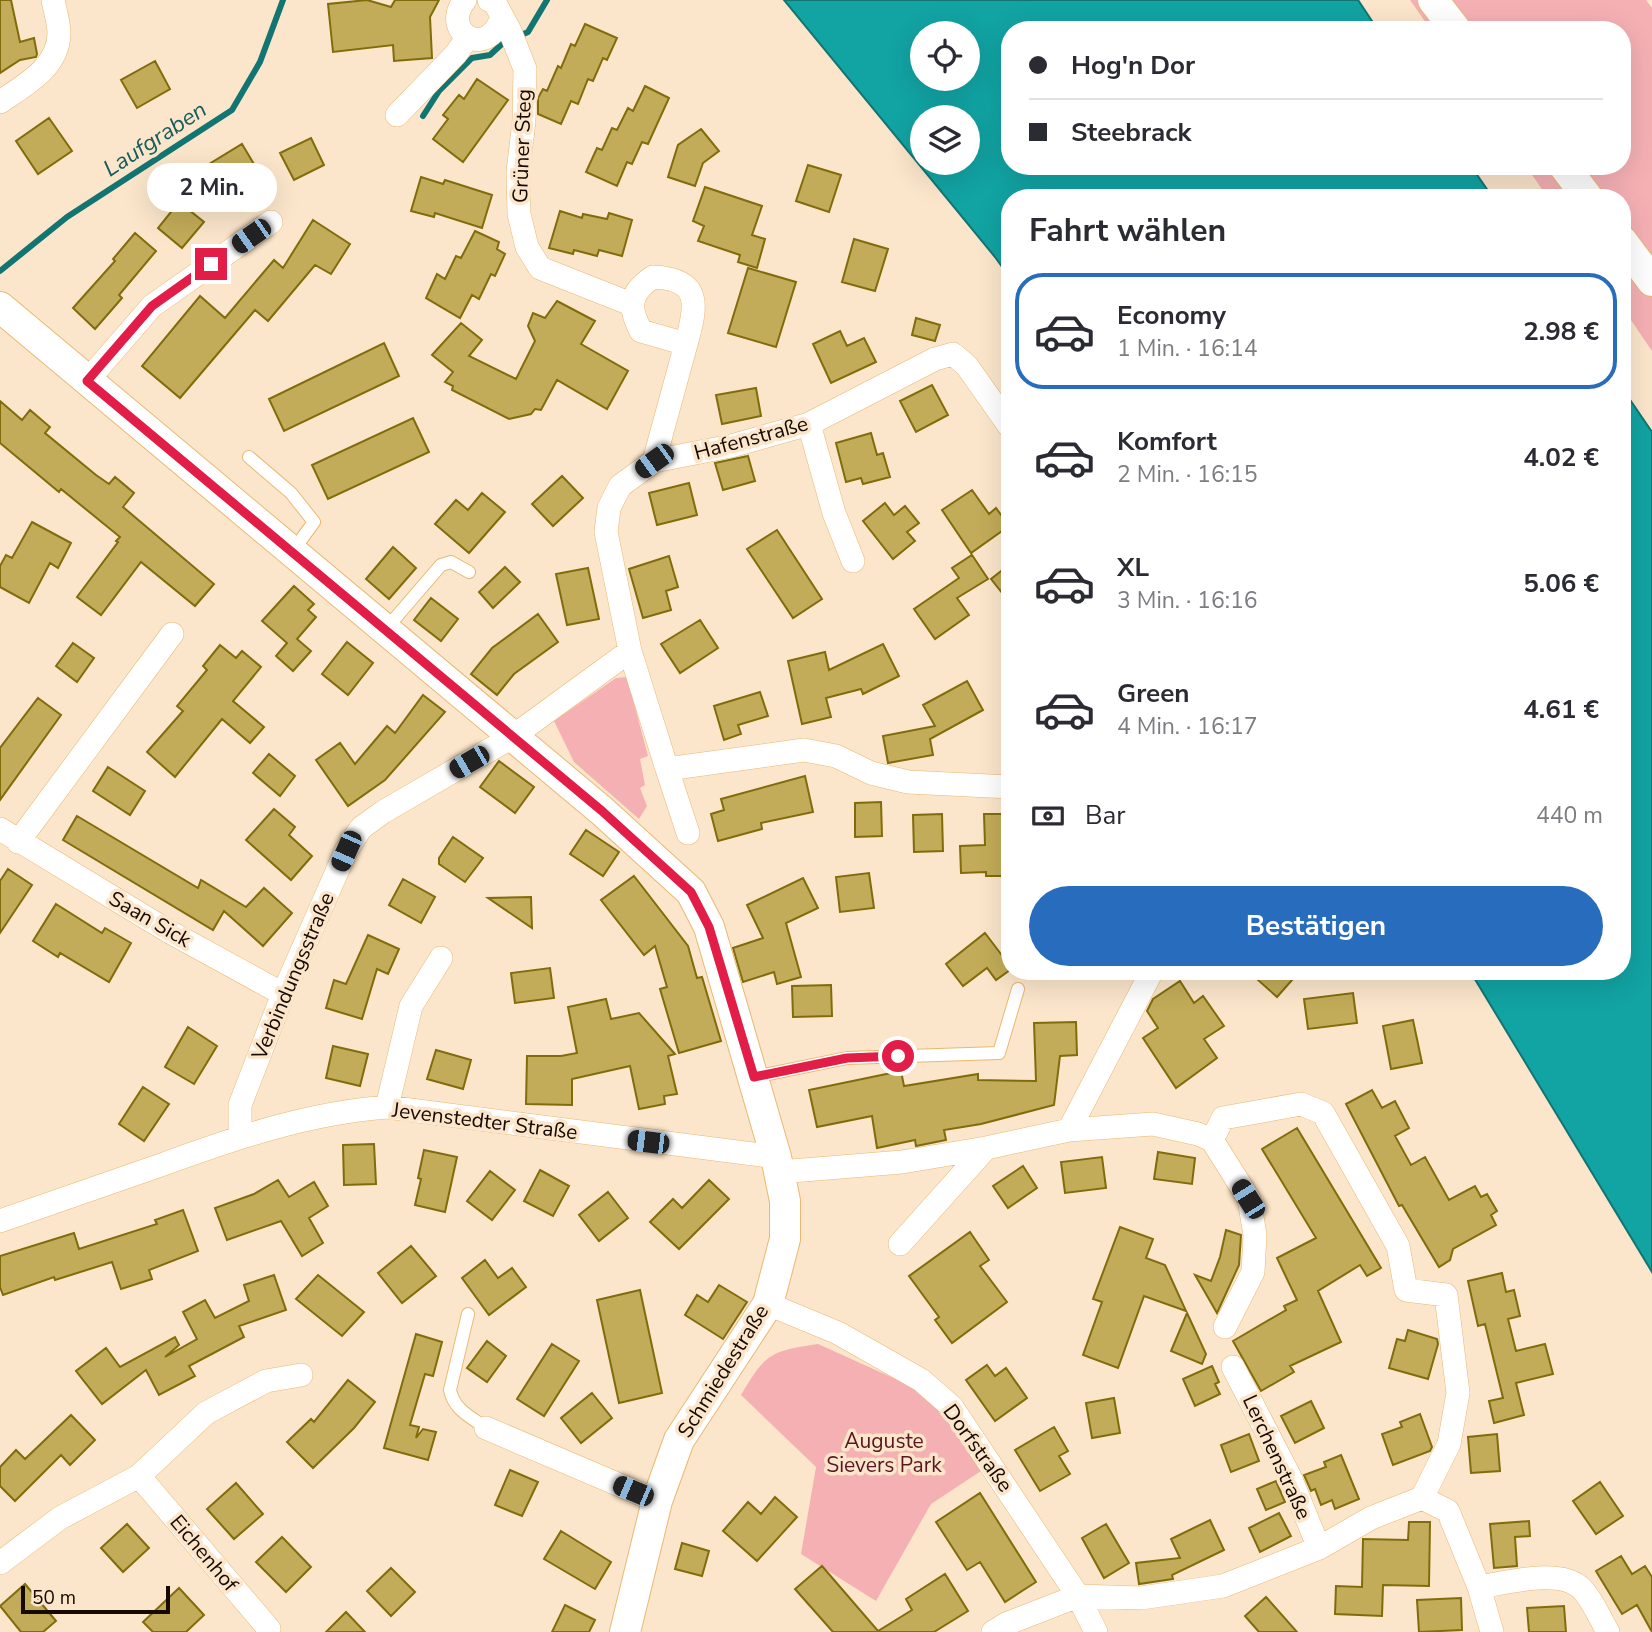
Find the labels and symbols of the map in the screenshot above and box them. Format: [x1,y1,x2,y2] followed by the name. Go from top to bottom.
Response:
[506,88,538,204] street label: Grüner Steg
[97,94,213,184] water label: Laufgraben
[146,162,276,212] callout: 2 Min.
[228,215,275,257] car
[195,248,227,280] route end
[691,409,811,467] street label: Hafenstraße
[631,440,678,482] car
[446,742,493,782] car
[328,828,365,874] car
[104,884,197,954] street label: Saan Sick
[245,888,341,1065] street label: Verbindungsstraße
[882,1040,914,1072] route start
[390,1096,579,1146] street label: Jevenstedter Straße
[626,1129,671,1155] car
[1228,1176,1269,1222] car
[671,1299,775,1443] street label: Schmiedestraße
[1236,1390,1318,1524] street label: Lerchenstraße
[937,1398,1019,1498] street label: Dorfstraße
[826,1427,942,1479] park label: Auguste Sievers Park
[610,1473,657,1509] car
[164,1509,245,1598] street label: Eichenhof
[21,1583,170,1615] scale bar

